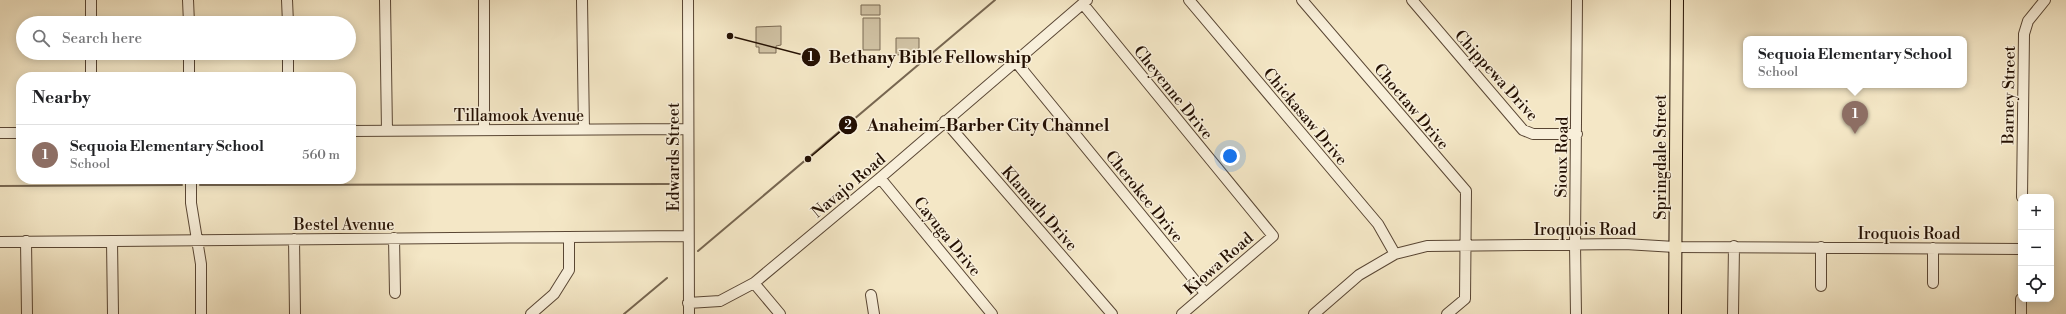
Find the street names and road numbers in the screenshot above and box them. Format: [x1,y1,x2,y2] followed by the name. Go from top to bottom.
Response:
[1450,26,1542,125] street label: Chippewa Drive
[1129,42,1217,144] street label: Cheyenne Drive
[1998,45,2020,145] street label: Barney Street
[1369,59,1453,154] street label: Choctaw Drive
[1259,64,1352,169] street label: Chickasaw Drive
[1651,94,1671,220] street label: Springdale Street
[664,102,684,212] street label: Edwards Street
[454,106,584,126] street label: Tillamook Avenue
[1551,116,1573,198] street label: Sioux Road
[1101,147,1187,247] street label: Cherokee Drive
[808,149,890,222] street label: Navajo Road
[997,162,1082,255] street label: Klamath Drive
[909,193,985,280] street label: Cayuga Drive
[293,215,394,235] street label: Bestel Avenue
[1534,220,1636,240] street label: Iroquois Road
[1858,224,1960,244] street label: Iroquois Road
[1180,228,1257,299] street label: Kiowa Road

